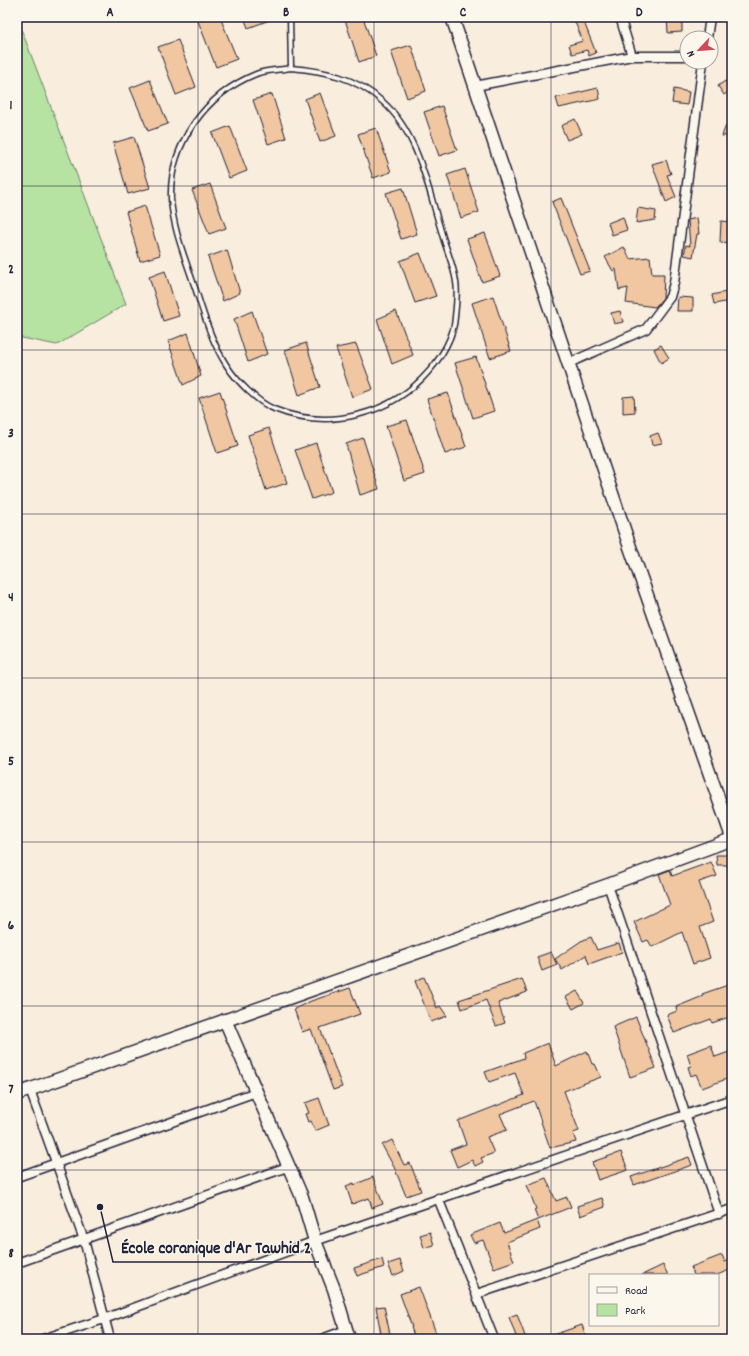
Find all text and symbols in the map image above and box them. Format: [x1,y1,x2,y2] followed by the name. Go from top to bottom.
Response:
[106,4,114,23] text: A
[283,4,289,23] text: B
[460,4,467,23] text: C
[636,4,643,23] text: D
[679,30,719,70] north arrow
[683,47,700,59] text: N
[10,97,13,116] text: 1
[8,261,14,280] text: 2
[8,425,14,444] text: 3
[8,589,14,608] text: 4
[8,753,14,772] text: 5
[8,917,15,936] text: 6
[9,1081,14,1100] text: 7
[113,1233,319,1262] callout: École coranique d'Ar Tawhid 2
[121,1238,311,1262] text: École coranique d'Ar Tawhid 2
[8,1245,14,1264] text: 8
[589,1274,719,1326] legend
[625,1283,647,1300] text: Road
[625,1303,646,1320] text: Park

